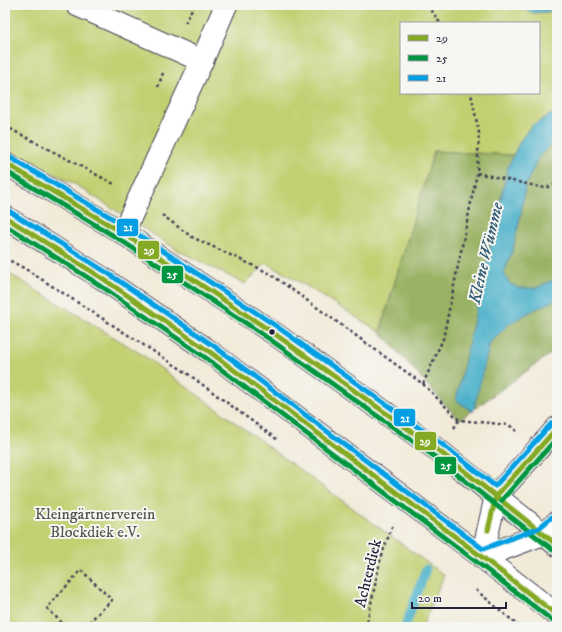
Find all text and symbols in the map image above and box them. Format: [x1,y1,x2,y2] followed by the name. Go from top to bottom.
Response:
[400,22,540,94] legend
[436,31,448,46] text: 29
[436,51,448,66] text: 25
[436,71,446,86] text: 21
[463,199,509,307] water label: Kleine Wümme
[116,218,139,237] line badge: 21
[123,221,133,235] text: 21
[137,240,160,260] line badge: 29
[144,244,155,258] text: 29
[161,265,184,284] line badge: 25
[167,268,178,282] text: 25
[267,327,277,337] unlabelled marker
[393,408,416,427] line badge: 21
[400,412,410,426] text: 21
[414,431,437,451] line badge: 29
[420,435,431,449] text: 29
[434,456,457,475] line badge: 25
[441,459,452,473] text: 25
[35,504,156,542] park label: Kleingärtnerverein Blockdiek e.V.
[350,537,386,609] street label: Achterdiek
[412,584,506,610] scale bar
[418,591,442,606] text: 20 m

